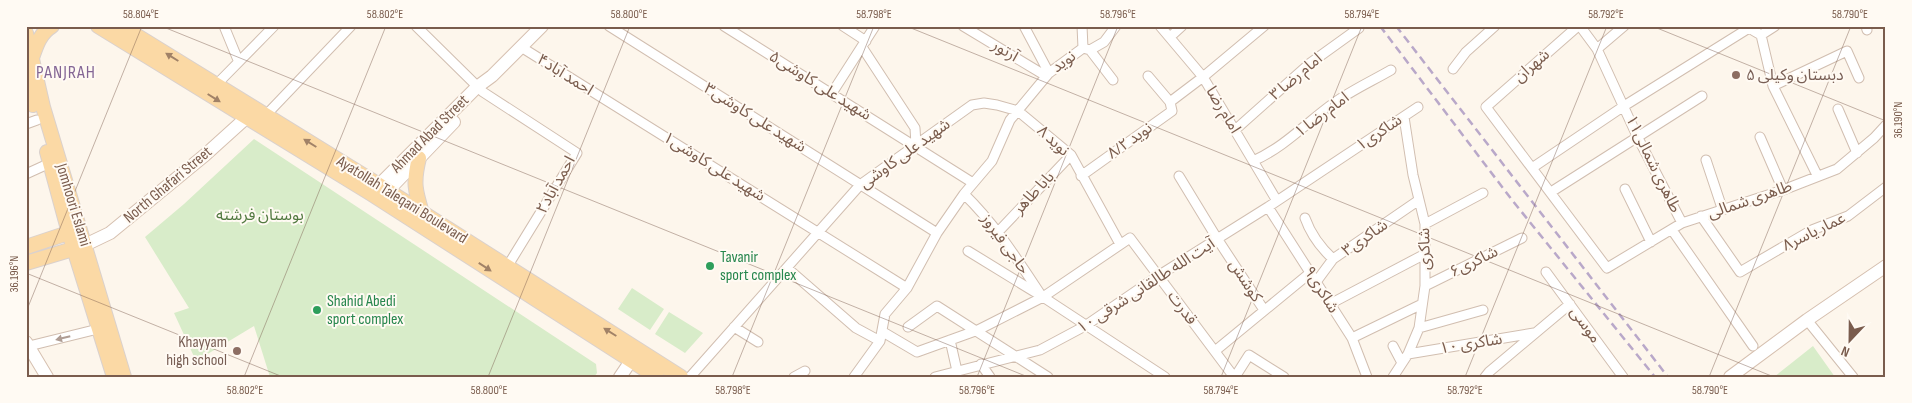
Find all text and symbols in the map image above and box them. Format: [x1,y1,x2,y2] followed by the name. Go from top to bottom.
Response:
[123,7,159,22] text: 58.804°E
[367,7,403,22] text: 58.802°E
[611,7,647,22] text: 58.800°E
[856,7,892,22] text: 58.798°E
[1100,7,1136,22] text: 58.796°E
[1344,7,1380,22] text: 58.794°E
[1588,7,1624,22] text: 58.792°E
[1832,7,1868,22] text: 58.790°E
[988,35,1023,67] street label: آرتور
[1510,45,1554,87] street label: شهران
[765,47,875,125] street label: شهید علی کاوشی۵
[1048,47,1080,77] street label: نوید
[1266,49,1328,106] street label: امام رضا ۳
[533,50,597,100] street label: احمد آباد۴
[165,53,178,62] one-way arrow
[36,62,96,83] district label: PANJRAH
[1746,66,1844,85] place label: دبستان وکیلی ۵
[1730,69,1742,81] marker: دبستان وکیلی ۵
[700,79,810,157] street label: شهید علی کاوشی۳
[1200,83,1244,138] street label: امام رضا
[1291,88,1354,143] street label: امام رضا ۱
[386,91,473,178] street label: Ahmad Abad Street
[207,93,220,102] one-way arrow
[1891,102,1906,138] text: 36.190°N
[1352,111,1406,155] street label: شاکری۱
[1621,112,1685,216] street label: طاهری شمالی۱۱
[856,115,954,193] street label: شهید علی کاوشی
[1104,119,1156,163] street label: نوید ۸/۲
[1033,122,1073,160] street label: نوید ۸
[659,128,769,206] street label: شهید علی کاوشی۱
[304,138,317,147] one-way arrow
[120,143,216,227] street label: North Ghafari Street
[332,151,471,248] street label: Ayatollah Taleqani Boulevard
[532,153,580,217] street label: احمد آباد۲
[51,161,95,249] street label: Jomhoori Eslami
[1009,168,1059,219] street label: بابا طاهر
[1705,177,1795,223] street label: طاهری شمالی
[216,206,304,225] park label: بوستان فرشته
[976,209,1033,278] street label: حاجی فیروز
[1779,209,1849,255] street label: عمار یاسر۸
[1338,215,1392,261] street label: شاکری۳
[1415,228,1435,270] street label: شاکری
[1073,234,1220,338] street label: آیت الله طالقانی شرقی ۱۰
[1447,242,1501,282] street label: شاکری۶
[720,248,796,285] place label: Tavanir sport complex
[7,256,22,292] text: 36.196°N
[1224,256,1266,306] street label: کوشش
[704,260,716,272] marker: Tavanir sport complex
[479,262,492,272] one-way arrow
[1299,263,1343,317] street label: شاکری۹
[1163,287,1201,329] street label: قدرت
[327,292,403,329] place label: Shahid Abedi sport complex
[1565,303,1605,347] street label: موسی
[311,304,323,316] marker: Shahid Abedi sport complex
[1824,316,1874,366] north arrow
[604,327,617,337] one-way arrow
[1438,330,1504,358] street label: شاکری ۱۰
[166,333,227,370] place label: Khayyam high school
[56,334,71,342] one-way arrow
[1839,342,1852,361] text: N
[231,345,243,357] marker: Khayyam high school
[227,383,263,398] text: 58.802°E
[471,383,507,398] text: 58.800°E
[715,383,751,398] text: 58.798°E
[959,383,995,398] text: 58.796°E
[1203,383,1239,398] text: 58.794°E
[1447,383,1483,398] text: 58.792°E
[1692,383,1728,398] text: 58.790°E

